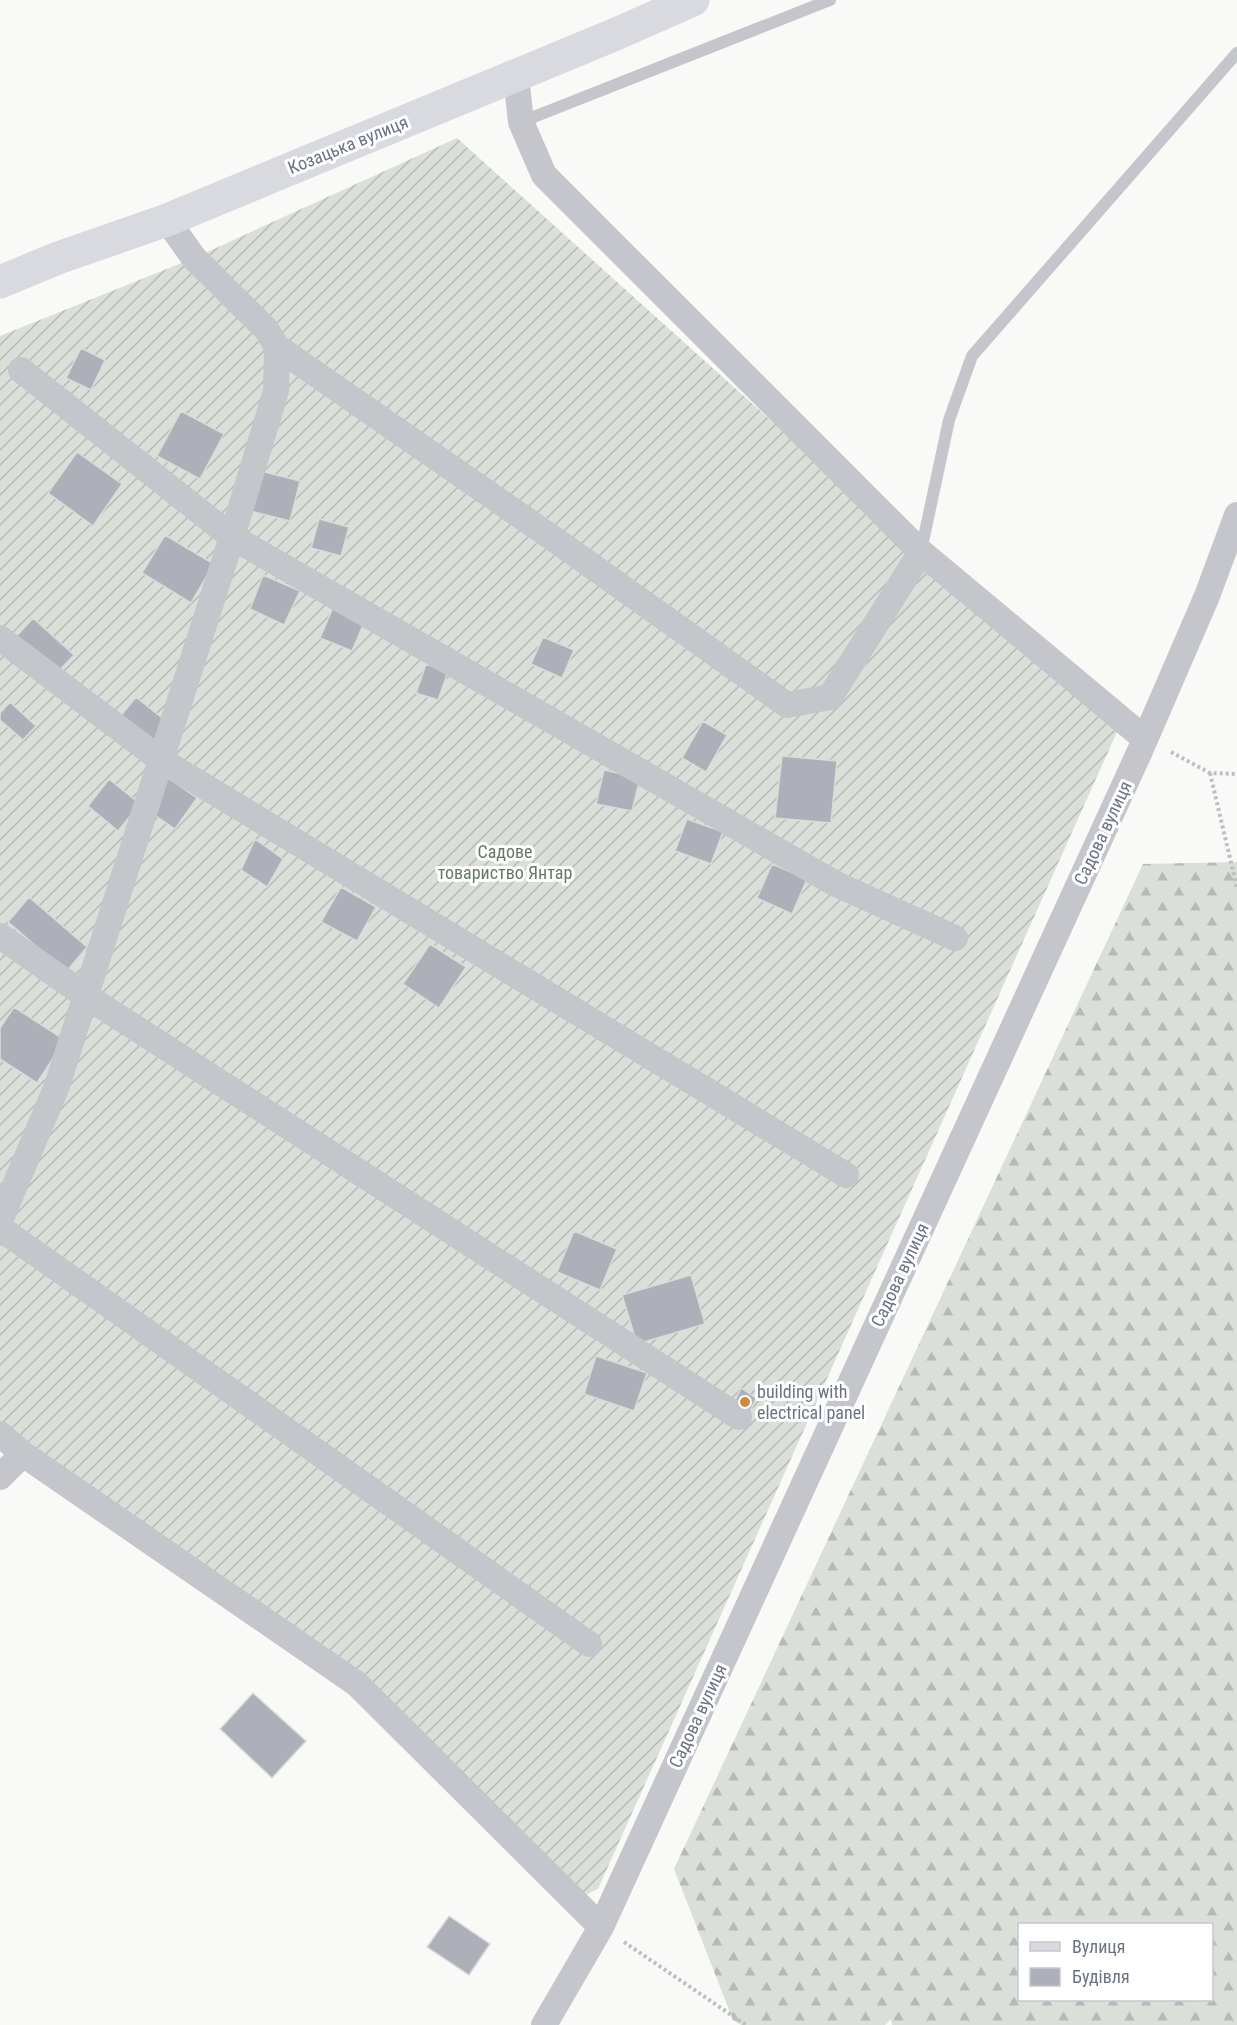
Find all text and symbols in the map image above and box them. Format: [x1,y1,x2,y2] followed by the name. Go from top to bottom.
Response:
[285,111,411,178] street label: Козацька вулиця
[1069,778,1136,888] street label: Садова вулиця
[438,841,572,883] park label: Садове товариство Янтар
[866,1220,933,1330] street label: Садова вулиця
[757,1381,865,1423] place label: building with electrical panel
[738,1395,752,1409] marker: building with electrical panel
[664,1661,731,1771] street label: Садова вулиця
[1018,1923,1213,2001] legend
[1072,1936,1126,1957] text: Вулиця
[1072,1966,1130,1987] text: Будівля

